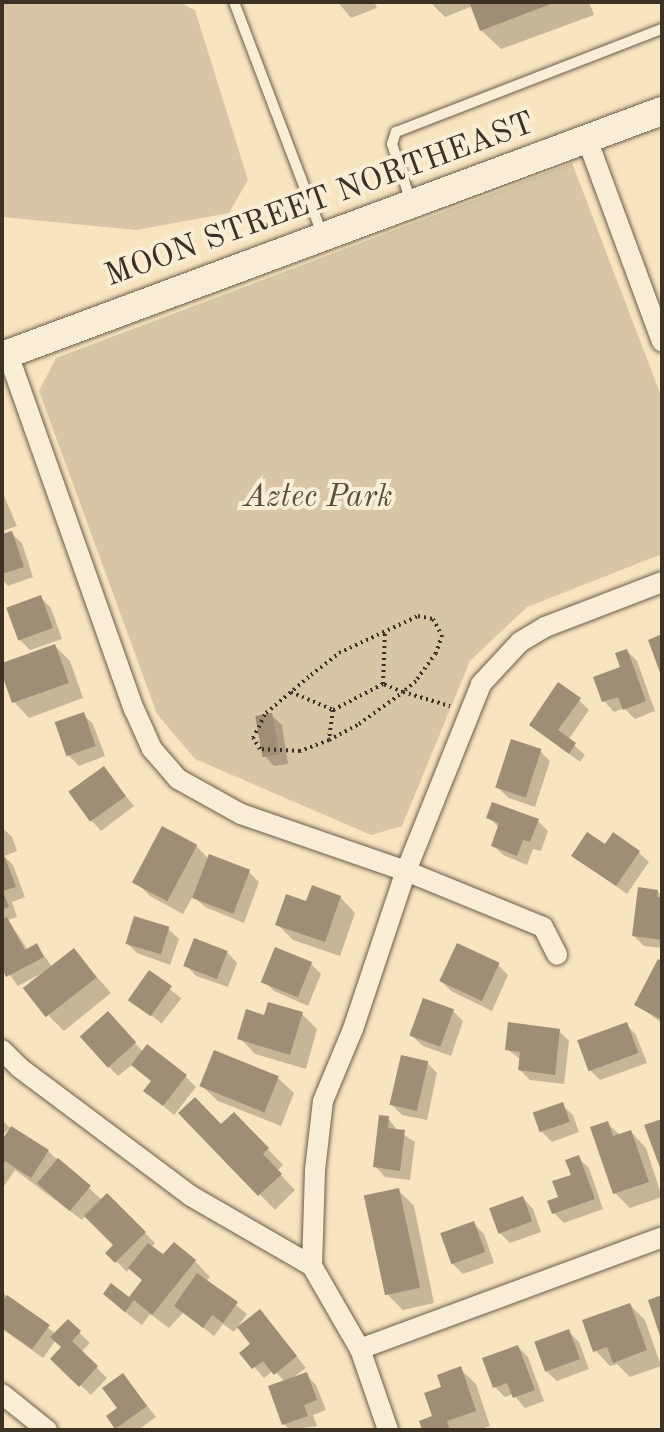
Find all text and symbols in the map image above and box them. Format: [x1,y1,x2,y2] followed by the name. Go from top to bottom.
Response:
[100,105,540,297] street label: MOON STREET NORTHEAST
[243,479,393,517] park label: Aztec Park

